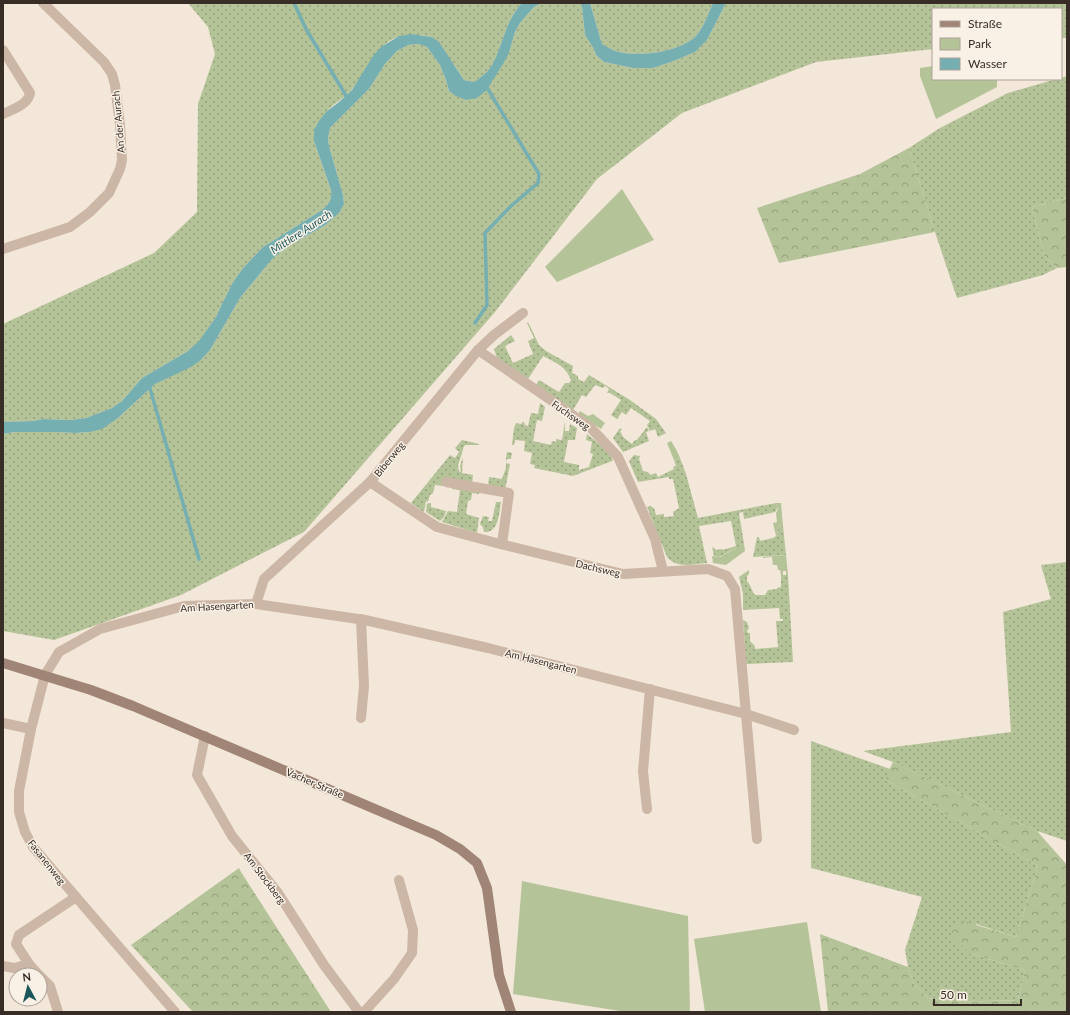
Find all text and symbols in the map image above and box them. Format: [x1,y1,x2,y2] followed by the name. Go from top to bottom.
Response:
[932,8,1062,80] legend
[968,16,1002,31] text: Straße
[968,36,992,51] text: Park
[968,56,1007,71] text: Wasser
[109,90,127,154] street label: An der Aurach
[268,207,334,256] water label: Mittlere Aurach
[550,398,592,432] street label: Fuchsweg
[371,439,407,479] street label: Biberweg
[575,557,621,579] street label: Dachsweg
[180,598,254,614] street label: Am Hasengarten
[504,646,578,676] street label: Am Hasengarten
[285,766,345,800] street label: Vacher Straße
[26,837,68,887] street label: Fasanenweg
[242,850,288,906] street label: Am Stockberg
[8,967,48,1007] north arrow
[22,970,32,984] text: N
[934,981,1021,1007] scale bar
[940,987,967,1002] text: 50 m

